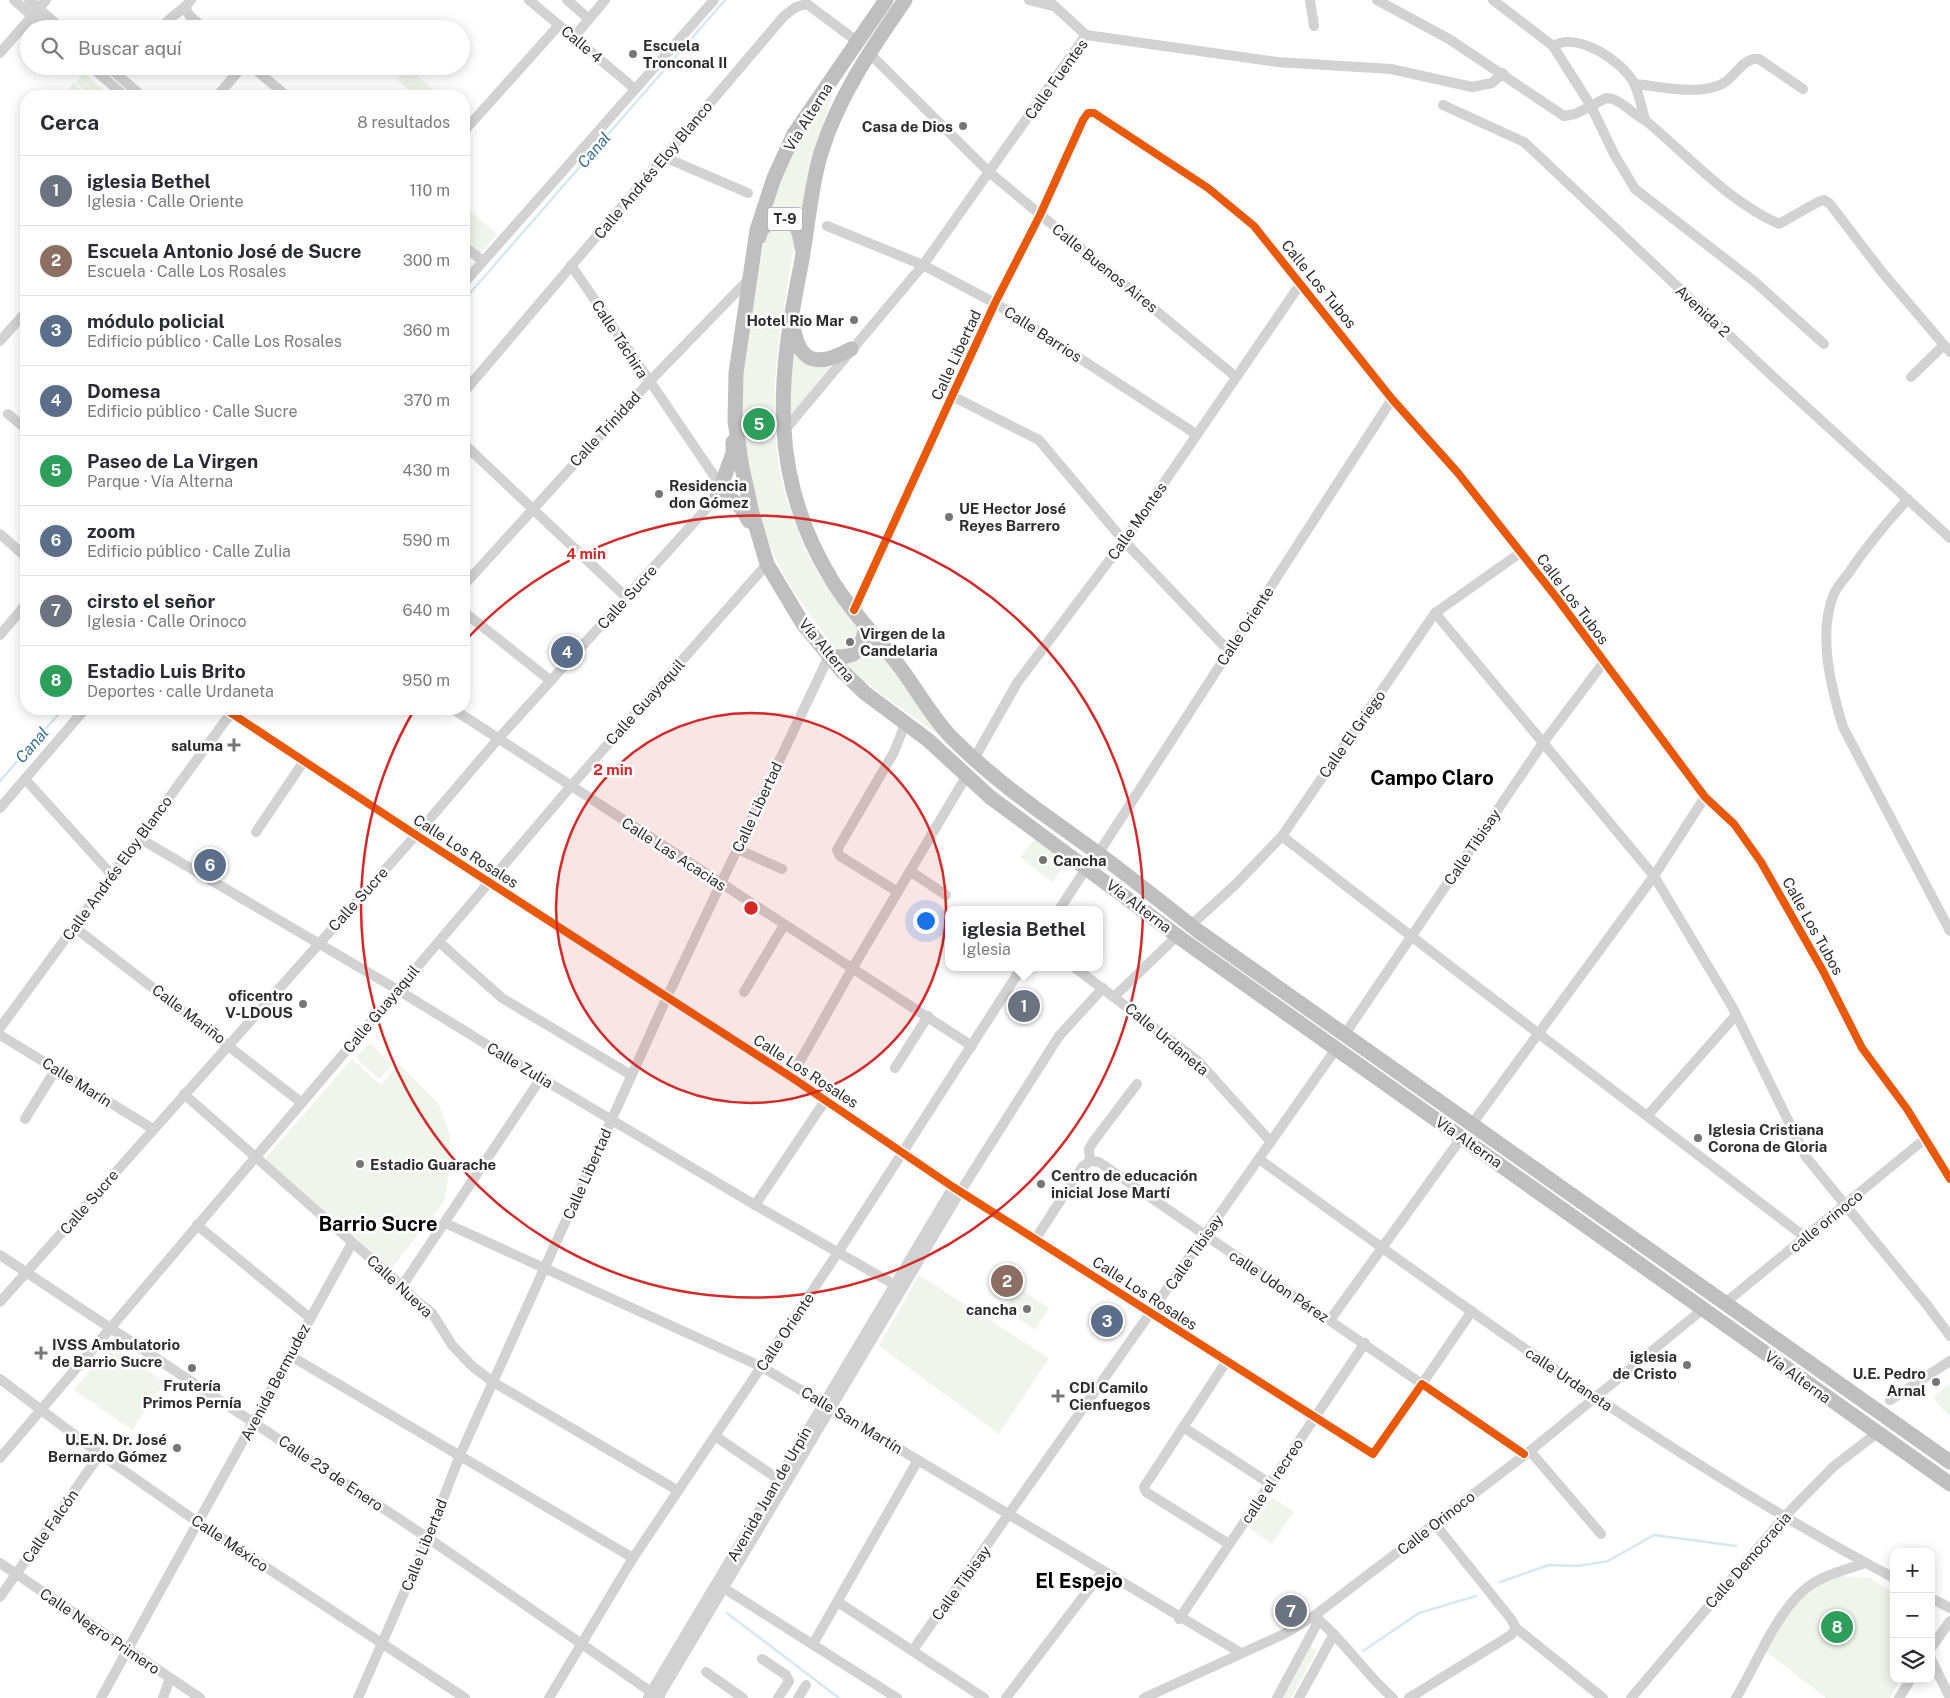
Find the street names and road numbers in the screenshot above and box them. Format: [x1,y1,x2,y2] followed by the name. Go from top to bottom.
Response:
[558,22,606,66] street label: Calle 4
[1021,36,1091,122] street label: Calle Fuentes
[780,80,836,154] street label: Vía Alterna
[591,98,715,242] street label: Calle Andrés Eloy Blanco
[768,208,802,230] road number: T-9
[1049,220,1161,316] street label: Calle Buenos Aires
[1278,236,1360,332] street label: Calle Los Tubos
[1672,282,1734,340] street label: Avenida 2
[588,297,652,381] street label: Calle Táchira
[1001,303,1085,365] street label: Calle Barrios
[928,307,984,403] street label: Calle Libertad
[566,388,644,470] street label: Calle Trinidad
[1104,479,1170,563] street label: Calle Montes
[1533,550,1613,648] street label: Calle Los Tubos
[594,562,660,632] street label: Calle Sucre
[1213,583,1277,669] street label: Calle Oriente
[796,615,858,685] street label: Vía Alterna
[602,656,688,748] street label: Calle Guayaquil
[1316,687,1388,781] street label: Calle El Griego
[729,759,785,855] street label: Calle Libertad
[59,793,175,943] street label: Calle Andrés Eloy Blanco
[1440,806,1504,888] street label: Calle Tibisay
[410,811,522,891] street label: Calle Los Rosales
[619,814,729,894] street label: Calle Las Acacias
[325,864,391,934] street label: Calle Sucre
[1779,874,1847,978] street label: Calle Los Tubos
[1103,876,1175,936] street label: Vía Alterna
[339,962,423,1056] street label: Calle Guayaquil
[149,981,229,1047] street label: Calle Mariño
[1122,999,1212,1079] street label: Calle Urdaneta
[750,1031,862,1111] street label: Calle Los Rosales
[484,1039,556,1091] street label: Calle Zulia
[39,1054,115,1110] street label: Calle Marín
[1433,1113,1505,1171] street label: Vía Alterna
[559,1126,615,1222] street label: Calle Libertad
[56,1166,122,1238] street label: Calle Sucre
[1786,1187,1866,1255] street label: calle orinoco
[1162,1211,1226,1293] street label: Calle Tibisay
[1226,1246,1332,1326] street label: calle Udon Pérez
[364,1251,436,1321] street label: Calle Nueva
[1089,1253,1201,1333] street label: Calle Los Rosales
[753,1290,817,1374] street label: Calle Oriente
[237,1321,313,1443] street label: Avenida Bermudez
[1522,1344,1616,1414] street label: calle Urdaneta
[1762,1347,1834,1407] street label: Vía Alterna
[798,1383,906,1457] street label: Calle San Martín
[724,1424,814,1564] street label: Avenida Juan de Urpín
[276,1432,386,1514] street label: Calle 23 de Enero
[1237,1435,1307,1527] street label: calle el recreo
[19,1486,81,1566] street label: Calle Falcón
[1394,1488,1478,1558] street label: Calle Orinoco
[398,1497,450,1593] street label: Calle Libertad
[1702,1509,1794,1611] street label: Calle Democracia
[188,1511,272,1575] street label: Calle México
[928,1542,994,1624] street label: Calle Tibisay
[37,1585,163,1677] street label: Calle Negro Primero

